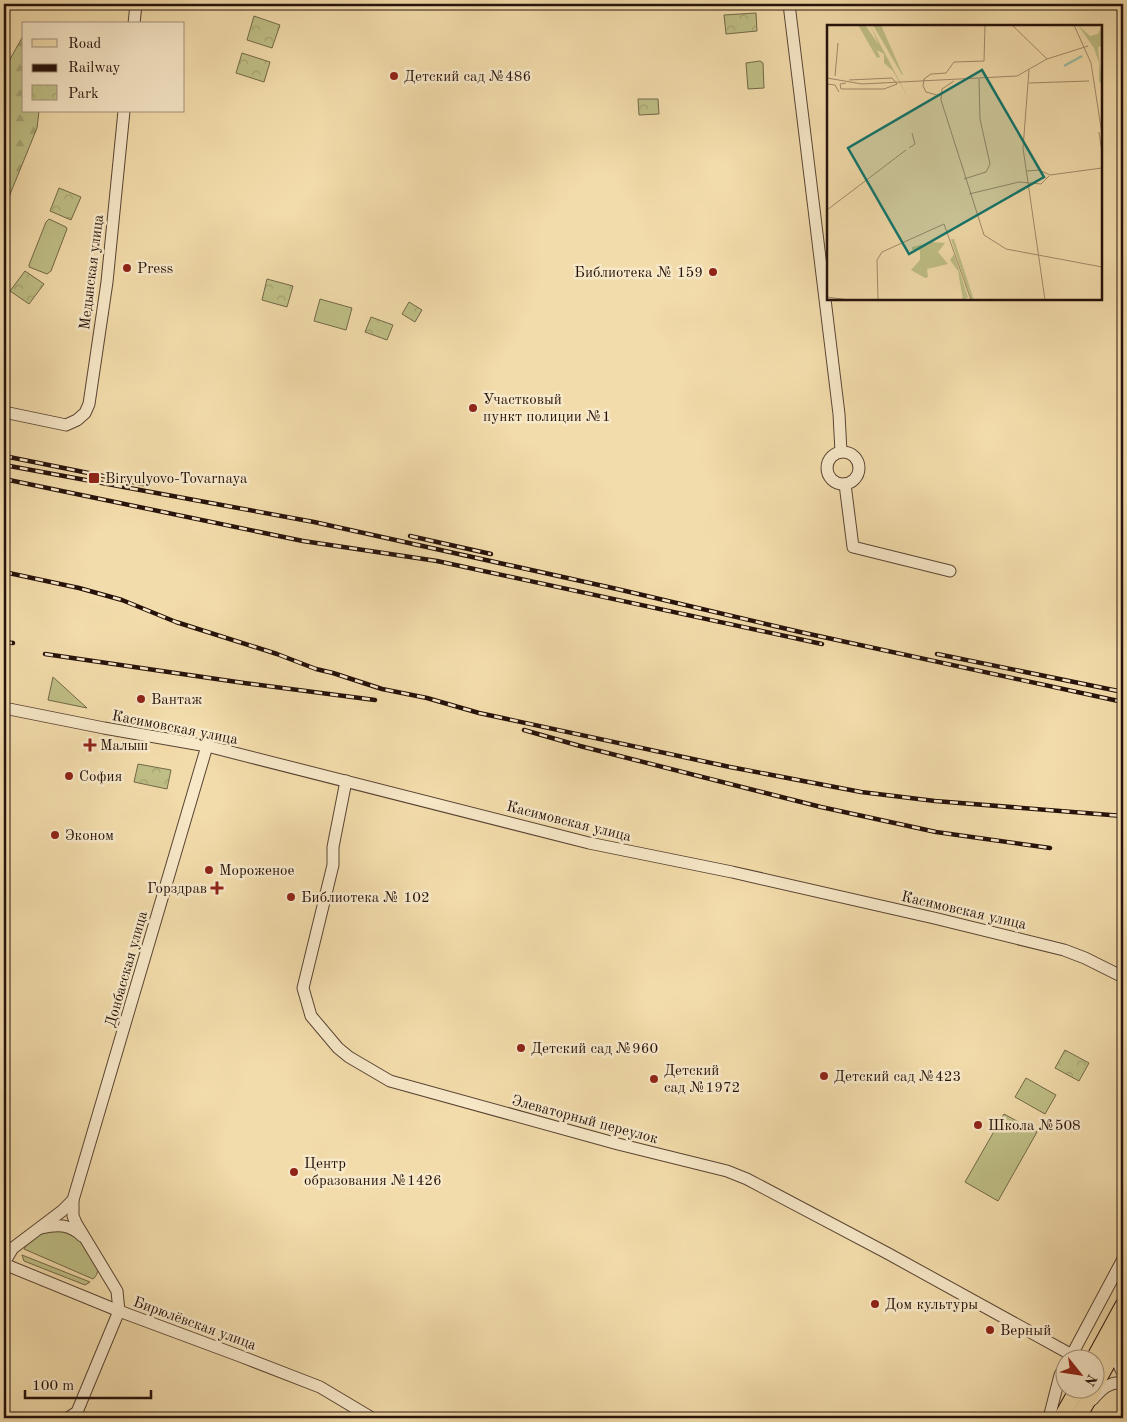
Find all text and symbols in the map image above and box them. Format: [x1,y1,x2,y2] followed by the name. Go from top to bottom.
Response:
[22,22,185,112] legend
[827,25,1102,300] inset map
[68,37,102,52] text: Road
[68,61,121,76] text: Railway
[388,70,400,82] marker: Детский сад №486
[404,70,531,85] place label: Детский сад №486
[68,87,99,102] text: Park
[78,213,107,331] street label: Медынская улица
[121,262,133,274] marker: Press
[137,262,173,277] place label: Press
[574,266,703,281] place label: Библиотека № 159
[707,266,719,278] marker: Библиотека № 159
[483,393,611,425] place label: Участковый пункт полиции №1
[467,402,479,414] marker: Участковый пункт полиции №1
[87,471,101,485] marker: Biryulyovo-Tovarnaya
[105,472,248,487] place label: Biryulyovo-Tovarnaya
[135,693,147,705] marker: Вантаж
[151,693,202,708] place label: Вантаж
[110,709,240,748] street label: Касимовская улица
[84,739,96,751] marker: Малыш
[100,739,148,754] place label: Малыш
[63,770,75,782] marker: София
[79,770,123,785] place label: София
[505,800,633,845] street label: Касимовская улица
[49,829,61,841] marker: Эконом
[65,829,114,844] place label: Эконом
[203,864,215,876] marker: Мороженое
[219,864,295,879] place label: Мороженое
[147,882,207,897] place label: Горздрав
[211,882,223,894] marker: Горздрав
[900,890,1028,933] street label: Касимовская улица
[285,891,297,903] marker: Библиотека № 102
[301,891,430,906] place label: Библиотека № 102
[104,909,151,1029] street label: Донбасская улица
[515,1042,527,1054] marker: Детский сад №960
[531,1042,658,1057] place label: Детский сад №960
[664,1064,740,1096] place label: Детский сад №1972
[818,1070,830,1082] marker: Детский сад №423
[834,1070,961,1085] place label: Детский сад №423
[648,1073,660,1085] marker: Детский сад №1972
[510,1094,660,1147] street label: Элеваторный переулок
[972,1119,984,1131] marker: Школа №508
[988,1119,1081,1134] place label: Школа №508
[304,1157,442,1189] place label: Центр образования №1426
[288,1166,300,1178] marker: Центр образования №1426
[131,1295,259,1354] street label: Бирюлёвская улица
[869,1298,881,1310] marker: Дом культуры
[885,1298,978,1313] place label: Дом культуры
[984,1324,996,1336] marker: Верный
[1000,1324,1051,1339] place label: Верный
[1054,1350,1104,1400] north arrow
[25,1367,151,1399] scale bar
[1082,1372,1099,1388] text: N
[32,1379,74,1394] text: 100 m

